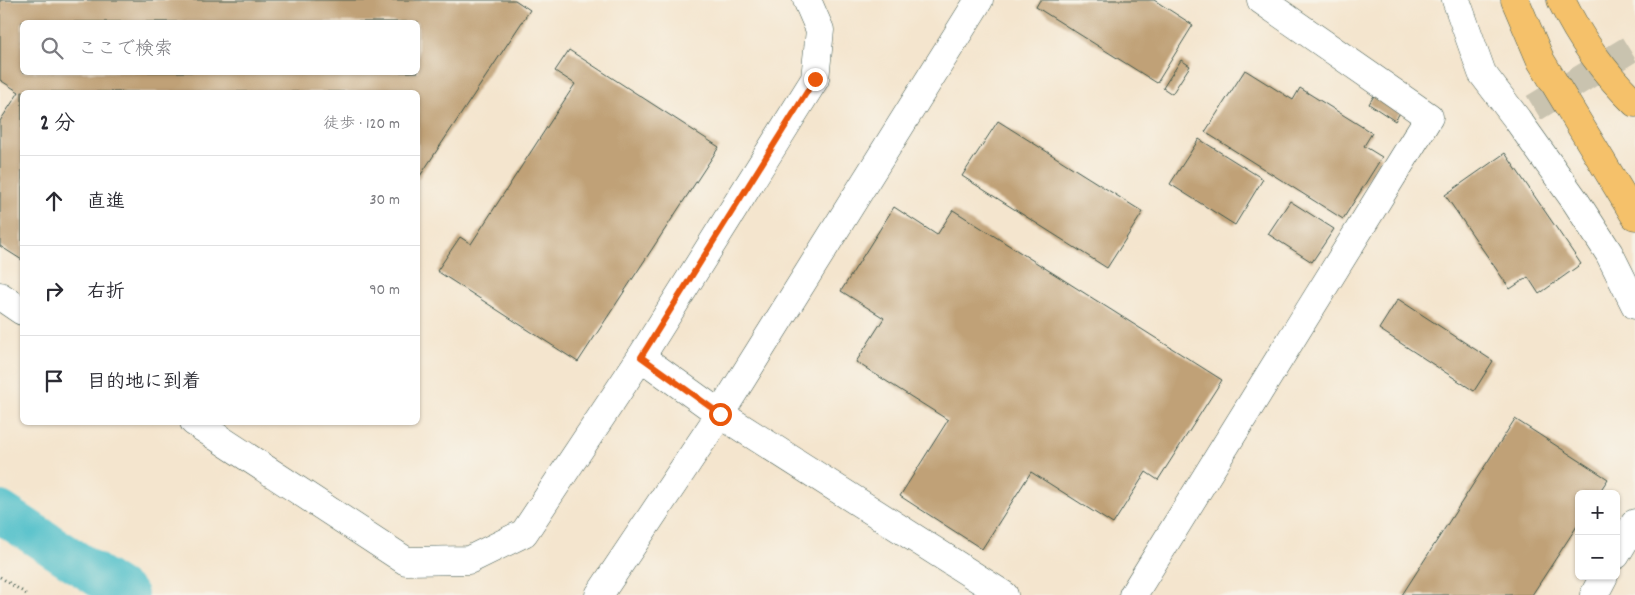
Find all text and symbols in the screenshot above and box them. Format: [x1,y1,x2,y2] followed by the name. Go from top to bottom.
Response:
[20,20,420,75] search box
[38,34,66,62] icon: search
[78,37,173,64] text: ここで検索
[804,68,827,91] route end
[40,110,75,140] text: 2 分
[323,113,400,136] text: 徒歩 · 120 m
[40,187,68,215] icon: ahead
[370,189,400,212] text: 30 m
[87,190,125,217] text: 直進
[40,277,68,305] icon: right
[369,279,400,302] text: 90 m
[87,280,125,307] text: 右折
[40,367,68,395] icon: arrive
[87,370,201,397] text: 目的地に到着
[709,403,732,426] route start
[1575,490,1620,580] map controls
[1575,490,1620,535] button: +
[1575,535,1620,580] button: −

